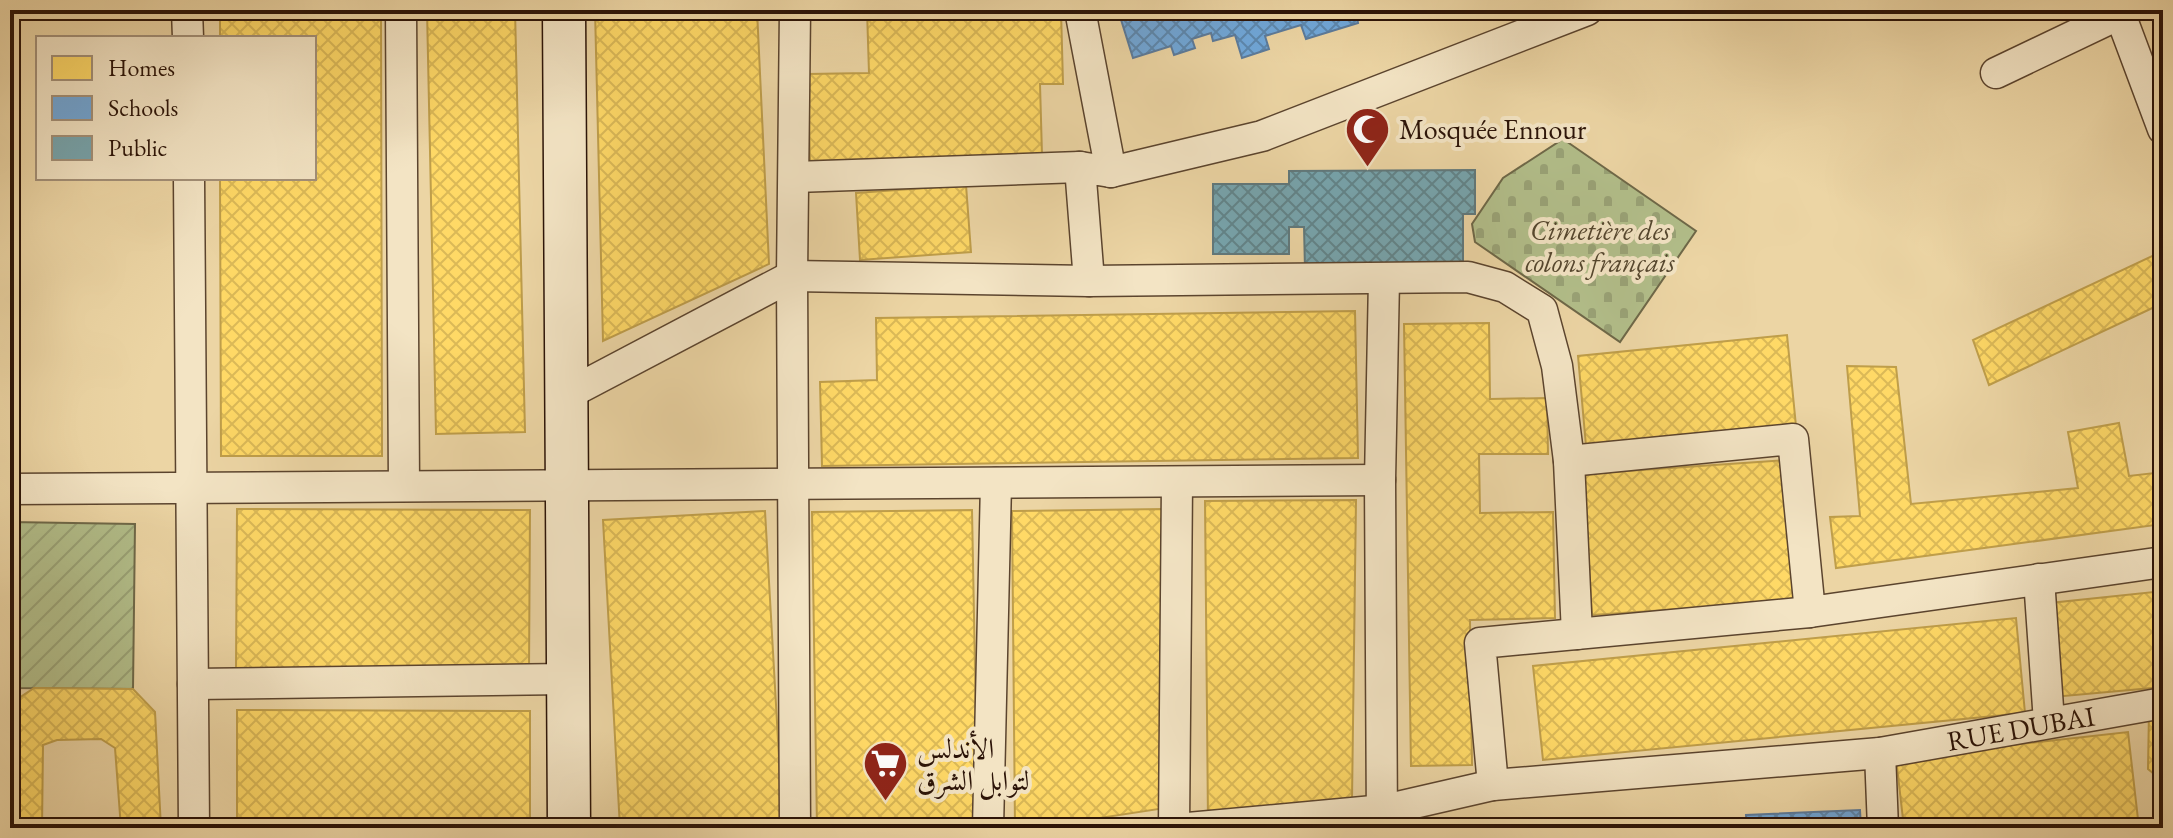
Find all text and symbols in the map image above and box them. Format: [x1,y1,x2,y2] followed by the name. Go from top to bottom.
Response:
[36,36,316,180] legend
[108,52,175,83] text: Homes
[108,92,178,123] text: Schools
[1344,105,1392,168] mosque icon: Mosquée Ennour
[1399,111,1587,147] place label: Mosquée Ennour
[108,132,167,163] text: Public
[1525,212,1675,280] park label: Cimetière des colons français
[1944,697,2098,759] street label: RUE DUBAI
[917,730,1030,800] place label: الأندلس لتوابل الشرق
[862,740,910,803] supermarket icon: الأندلس لتوابل الشرق

